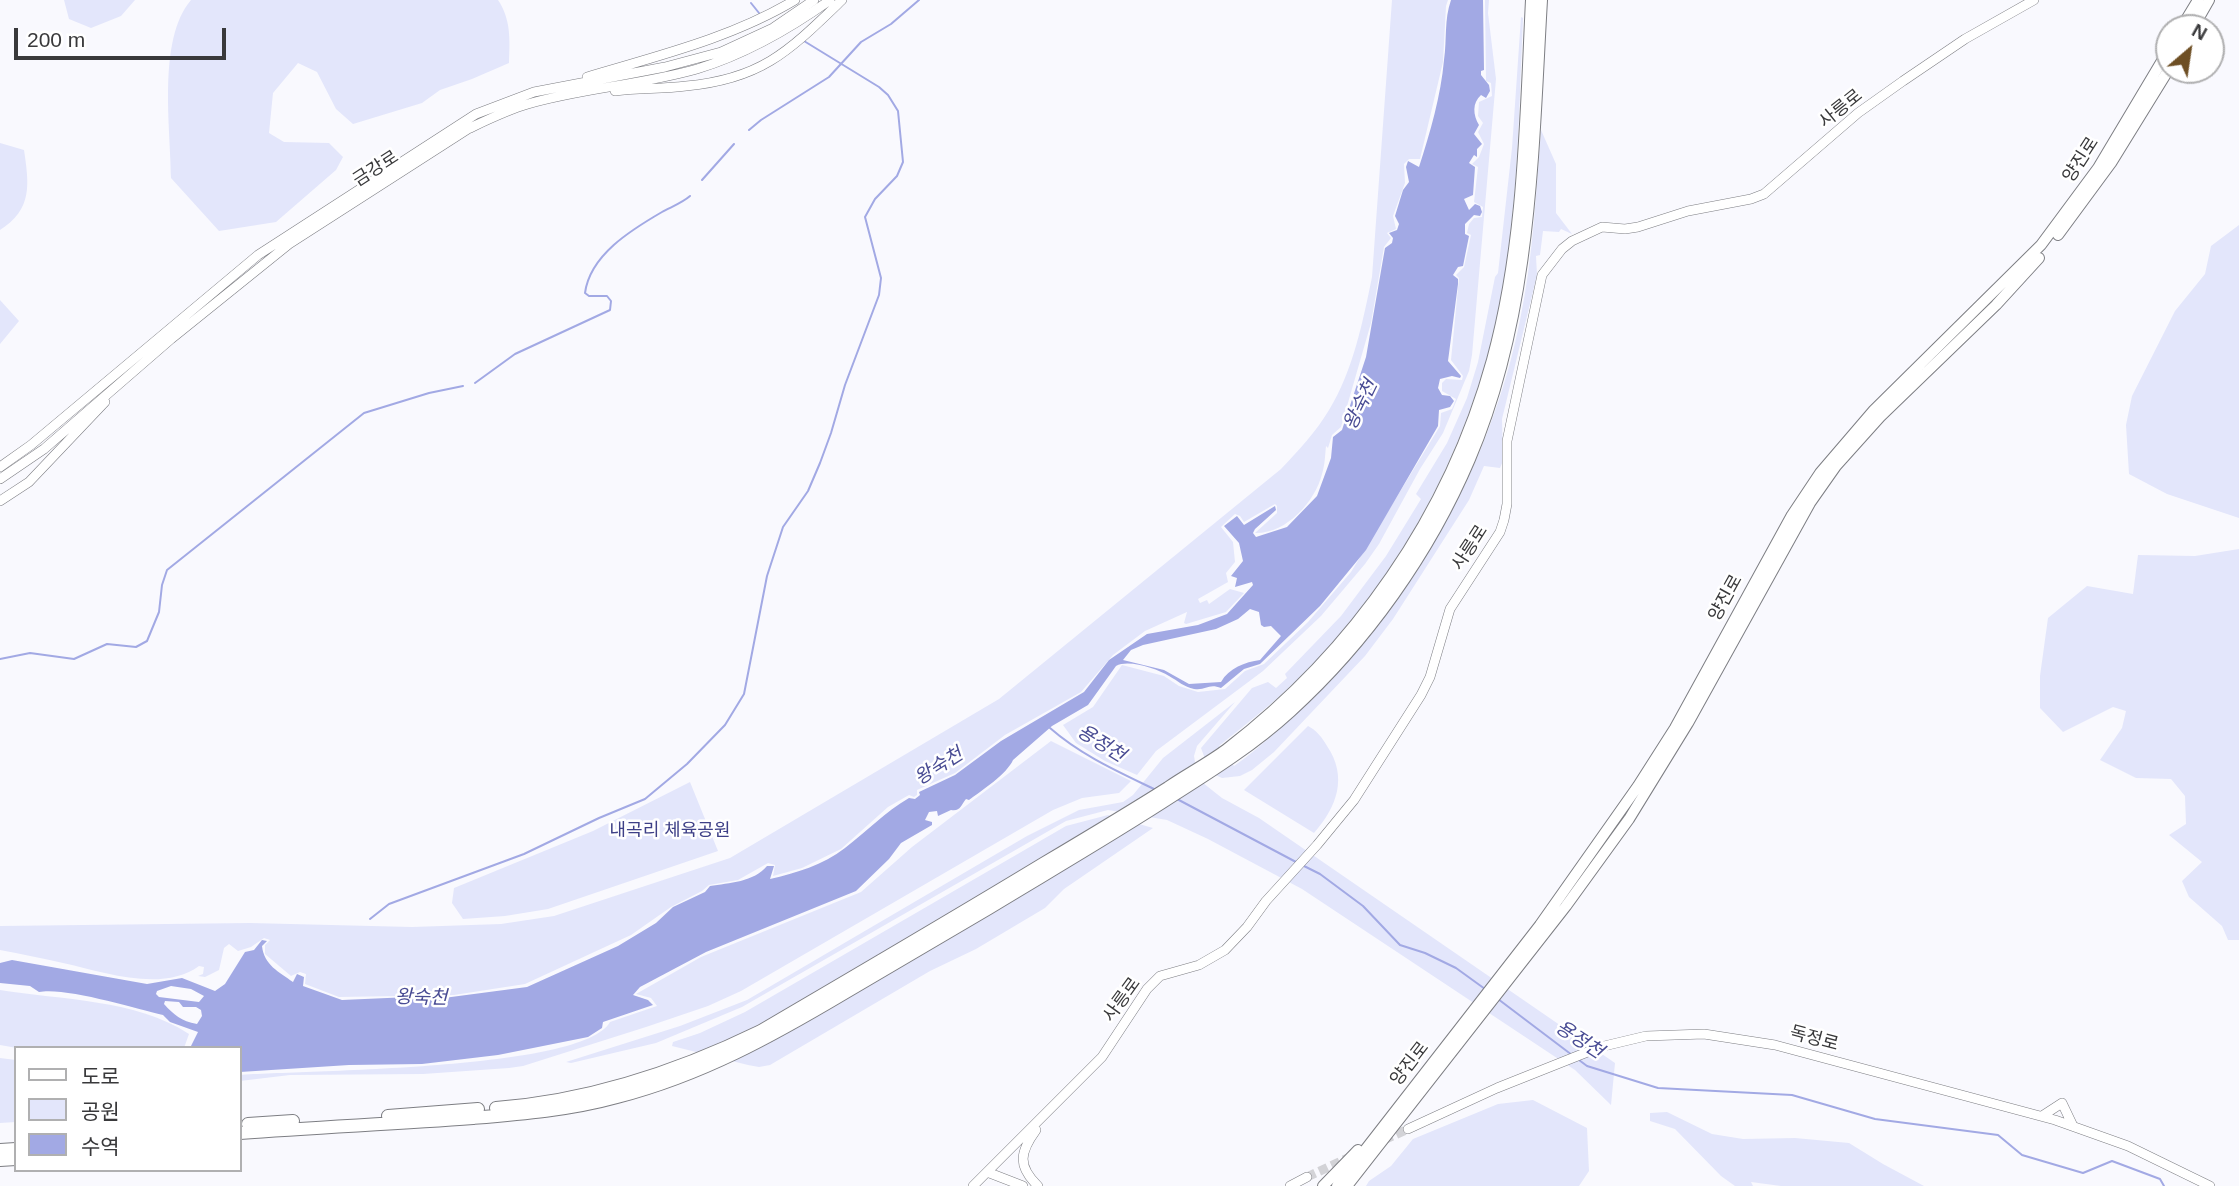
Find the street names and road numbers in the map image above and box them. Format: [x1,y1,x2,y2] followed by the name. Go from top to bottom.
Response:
[1815,85,1867,133] street label: 사릉로
[2058,133,2104,187] street label: 양진로
[349,146,403,192] street label: 금강로
[1447,521,1493,575] street label: 사릉로
[1705,571,1747,625] street label: 양진로
[1099,974,1145,1026] street label: 사릉로
[1787,1022,1841,1056] street label: 독정로
[1386,1038,1434,1090] street label: 양진로

